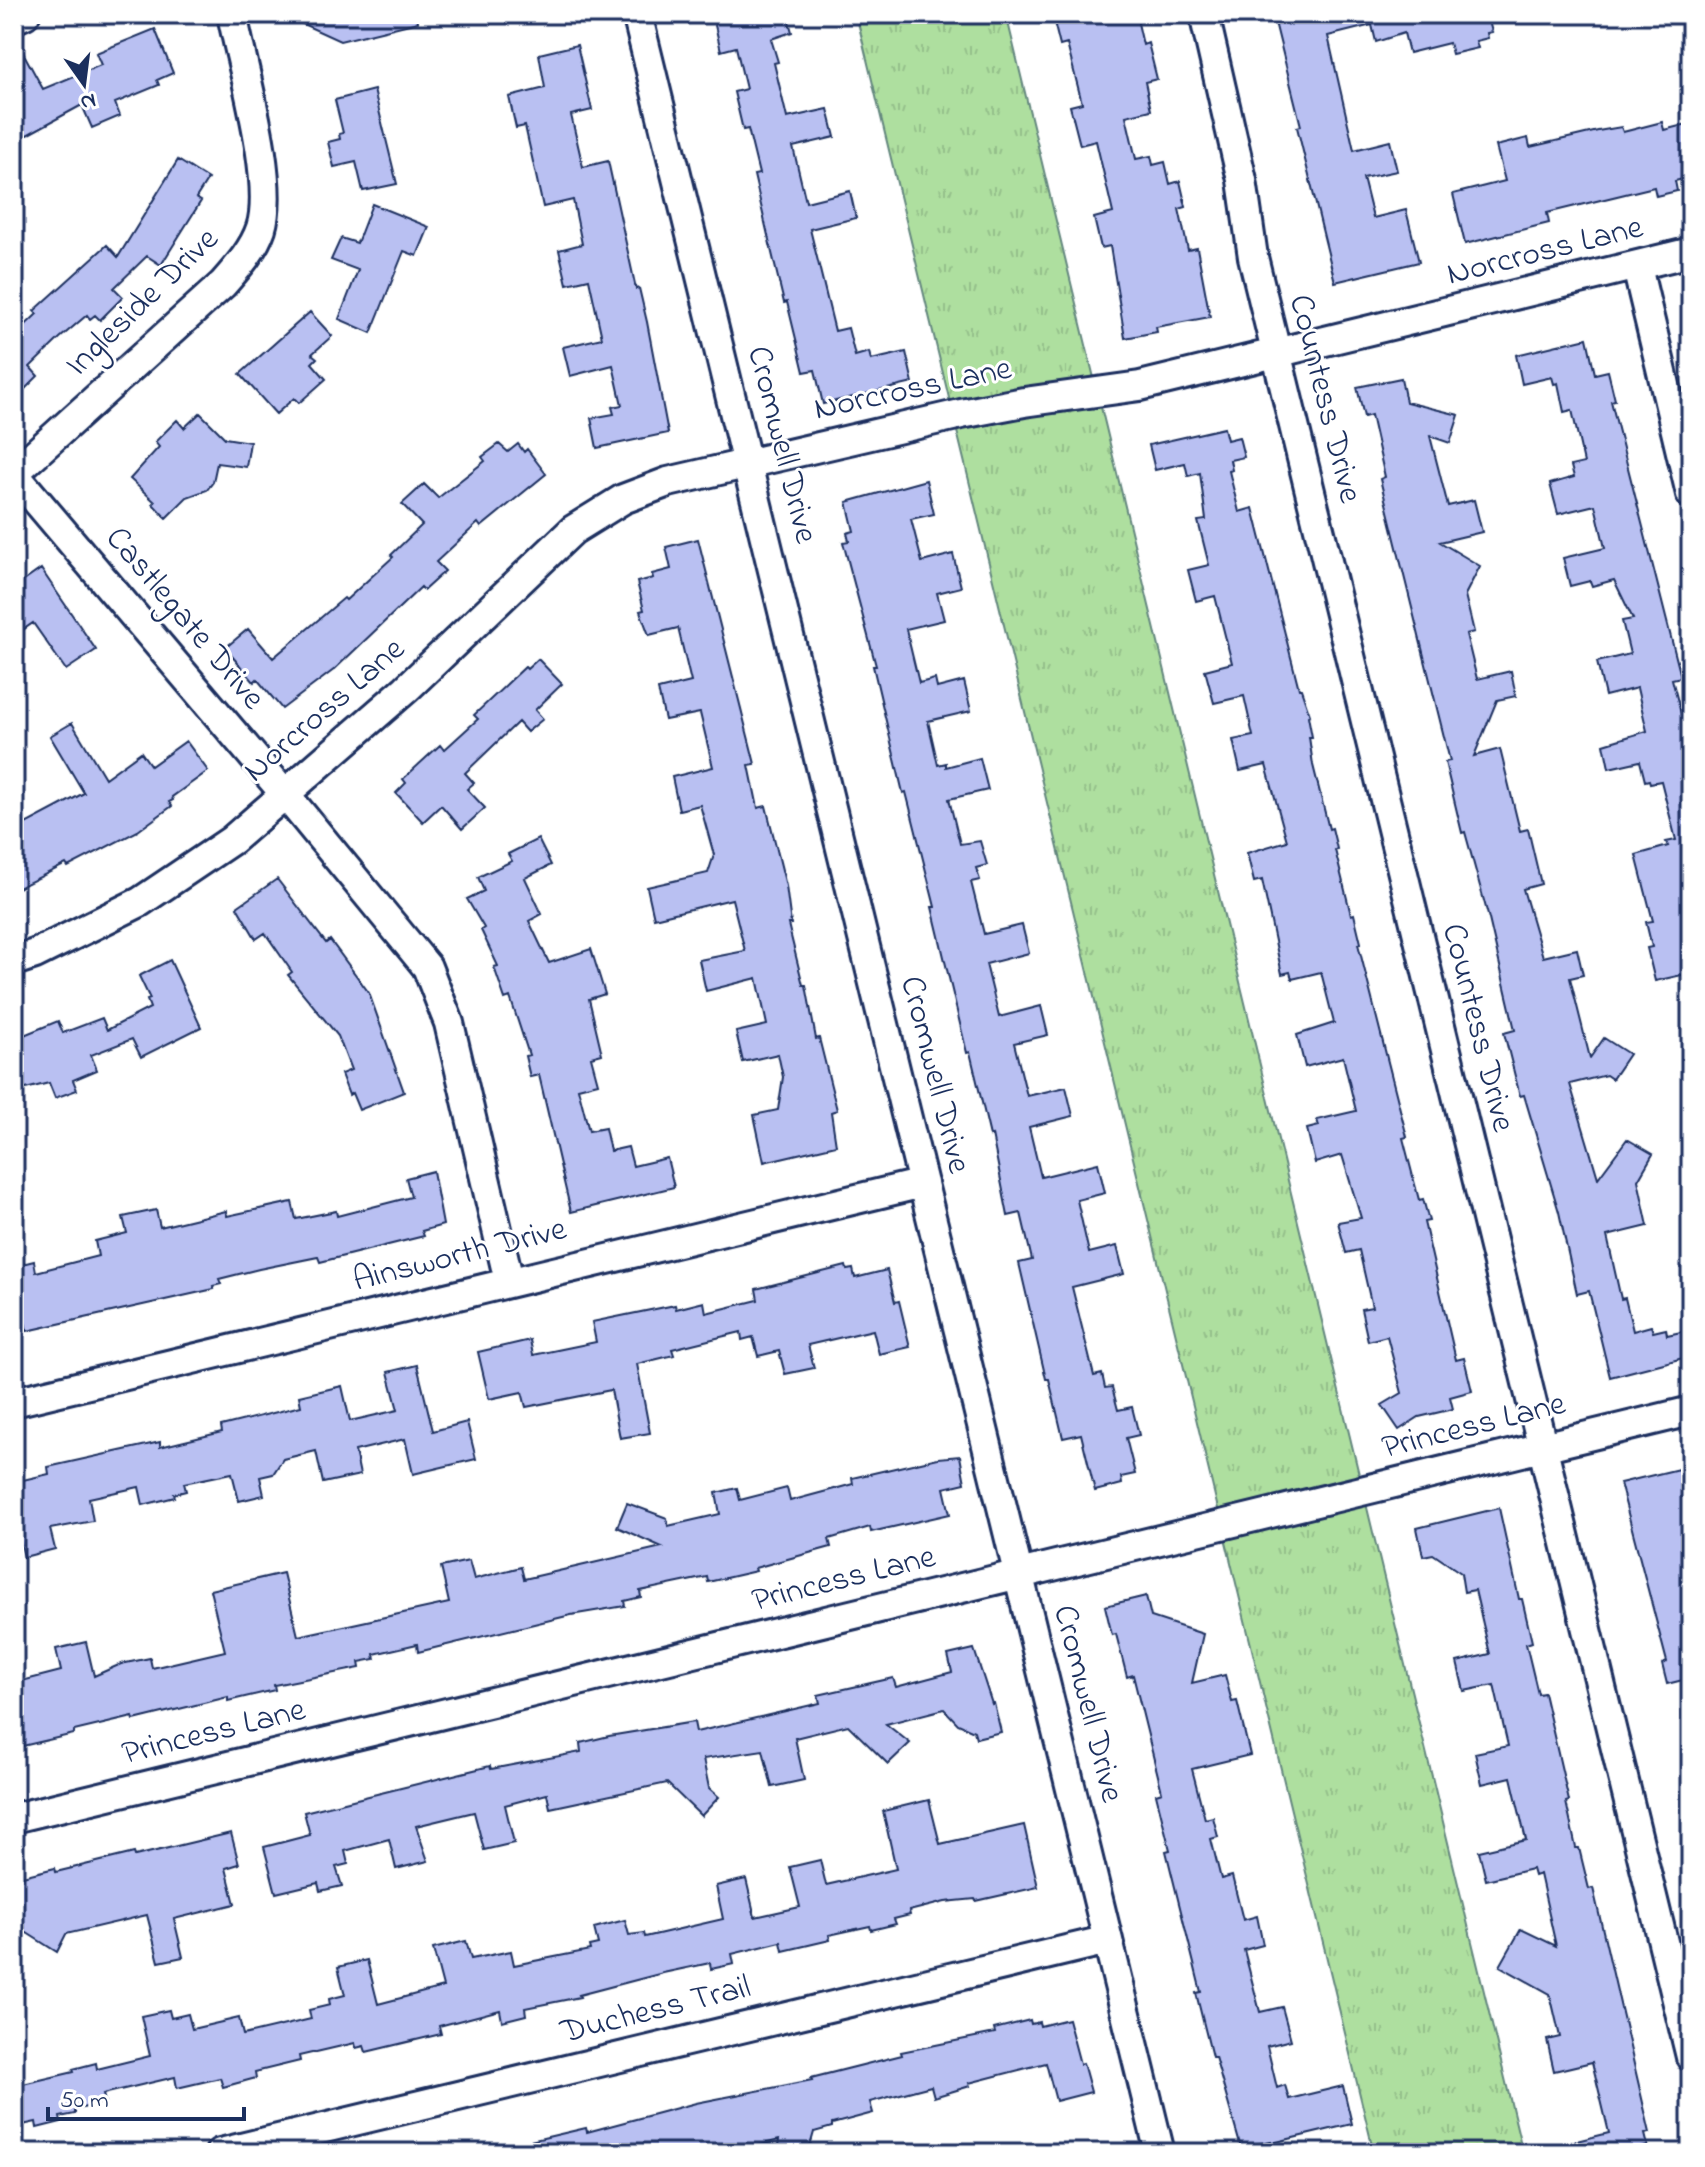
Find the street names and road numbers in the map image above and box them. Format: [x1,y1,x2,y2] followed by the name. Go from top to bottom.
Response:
[1442,203,1649,301] street label: Norcross Lane
[55,216,232,389] street label: Ingleside Drive
[1274,290,1374,509] street label: Countess Drive
[732,341,830,550] street label: Cromwell Drive
[810,345,1017,435] street label: Norcross Lane
[92,516,276,722] street label: Castlegate Drive
[233,626,418,796] street label: Norcross Lane
[1427,919,1527,1138] street label: Countess Drive
[885,971,983,1180] street label: Cromwell Drive
[348,1205,573,1307] street label: Ainsworth Drive
[1377,1380,1572,1474] street label: Princess Lane
[747,1533,942,1627] street label: Princess Lane
[1038,1600,1136,1809] street label: Cromwell Drive
[117,1686,312,1780] street label: Princess Lane
[555,1963,756,2059] street label: Duchess Trail

